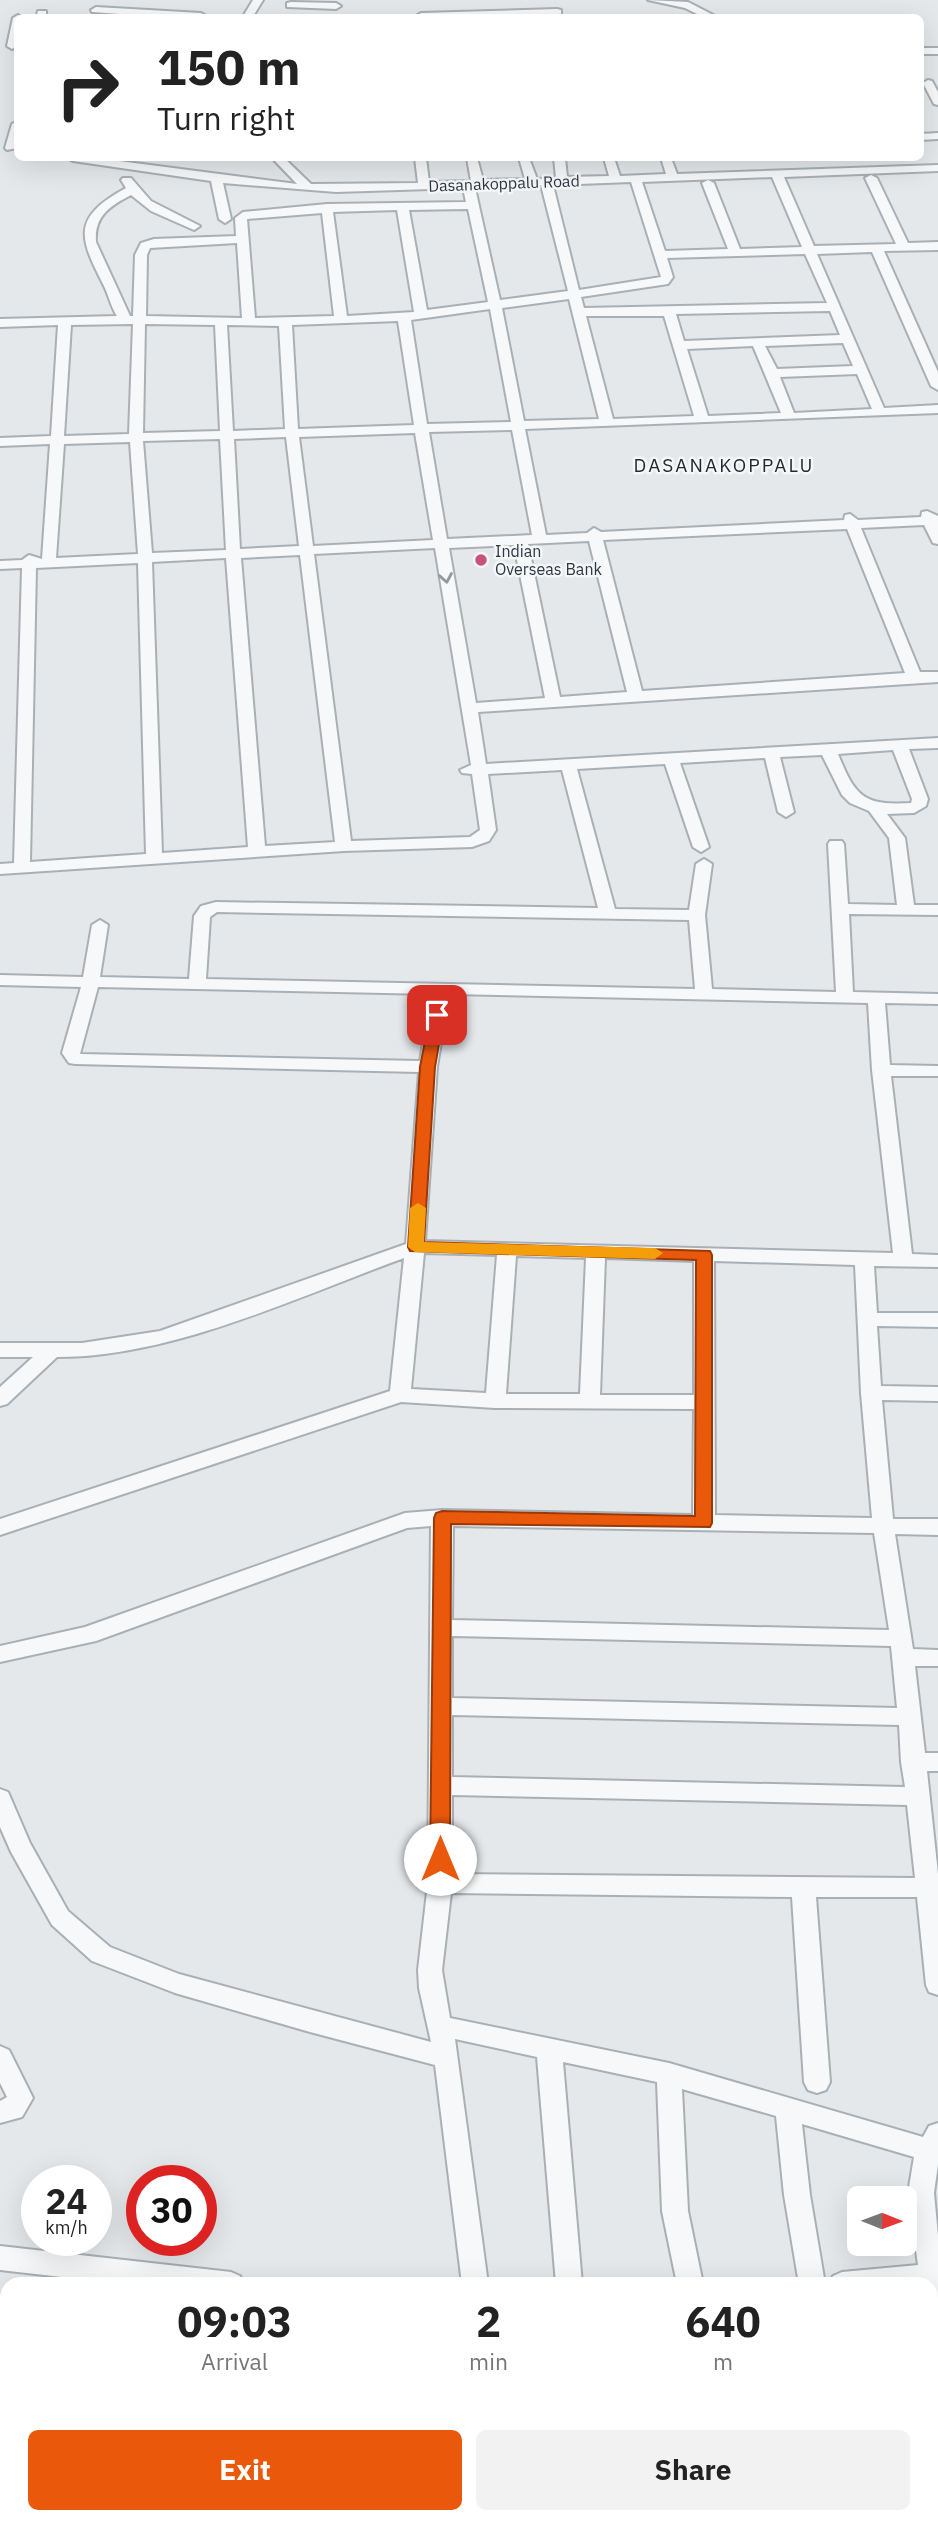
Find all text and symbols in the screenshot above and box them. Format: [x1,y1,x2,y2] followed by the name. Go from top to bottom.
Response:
[157,35,301,98] text: 150 m
[42,42,133,133] icon: right
[157,97,295,139] text: Turn right
[428,170,580,196] street label: Dasanakoppalu Road
[634,453,814,477] district label: DASANAKOPPALU
[495,541,602,579] place label: Indian Overseas Bank
[473,552,489,568] marker: Indian Overseas Bank
[438,572,453,584] one-way arrow
[407,985,467,1045] pin
[418,996,456,1034] icon: arrive
[403,1822,477,1896] position arrow
[126,2165,217,2256] speed limit sign: 30
[45,2178,88,2224] text: 24
[847,2186,917,2256] north arrow
[847,2186,917,2256] map controls
[45,2216,88,2239] text: km/h
[177,2294,292,2349] text: 09:03
[476,2294,501,2349] text: 2
[685,2294,761,2349] text: 640
[201,2346,268,2376] text: Arrival
[469,2346,508,2376] text: min
[713,2346,733,2376] text: m
[28,2430,462,2510] button: Exit
[476,2430,910,2510] button: Share

